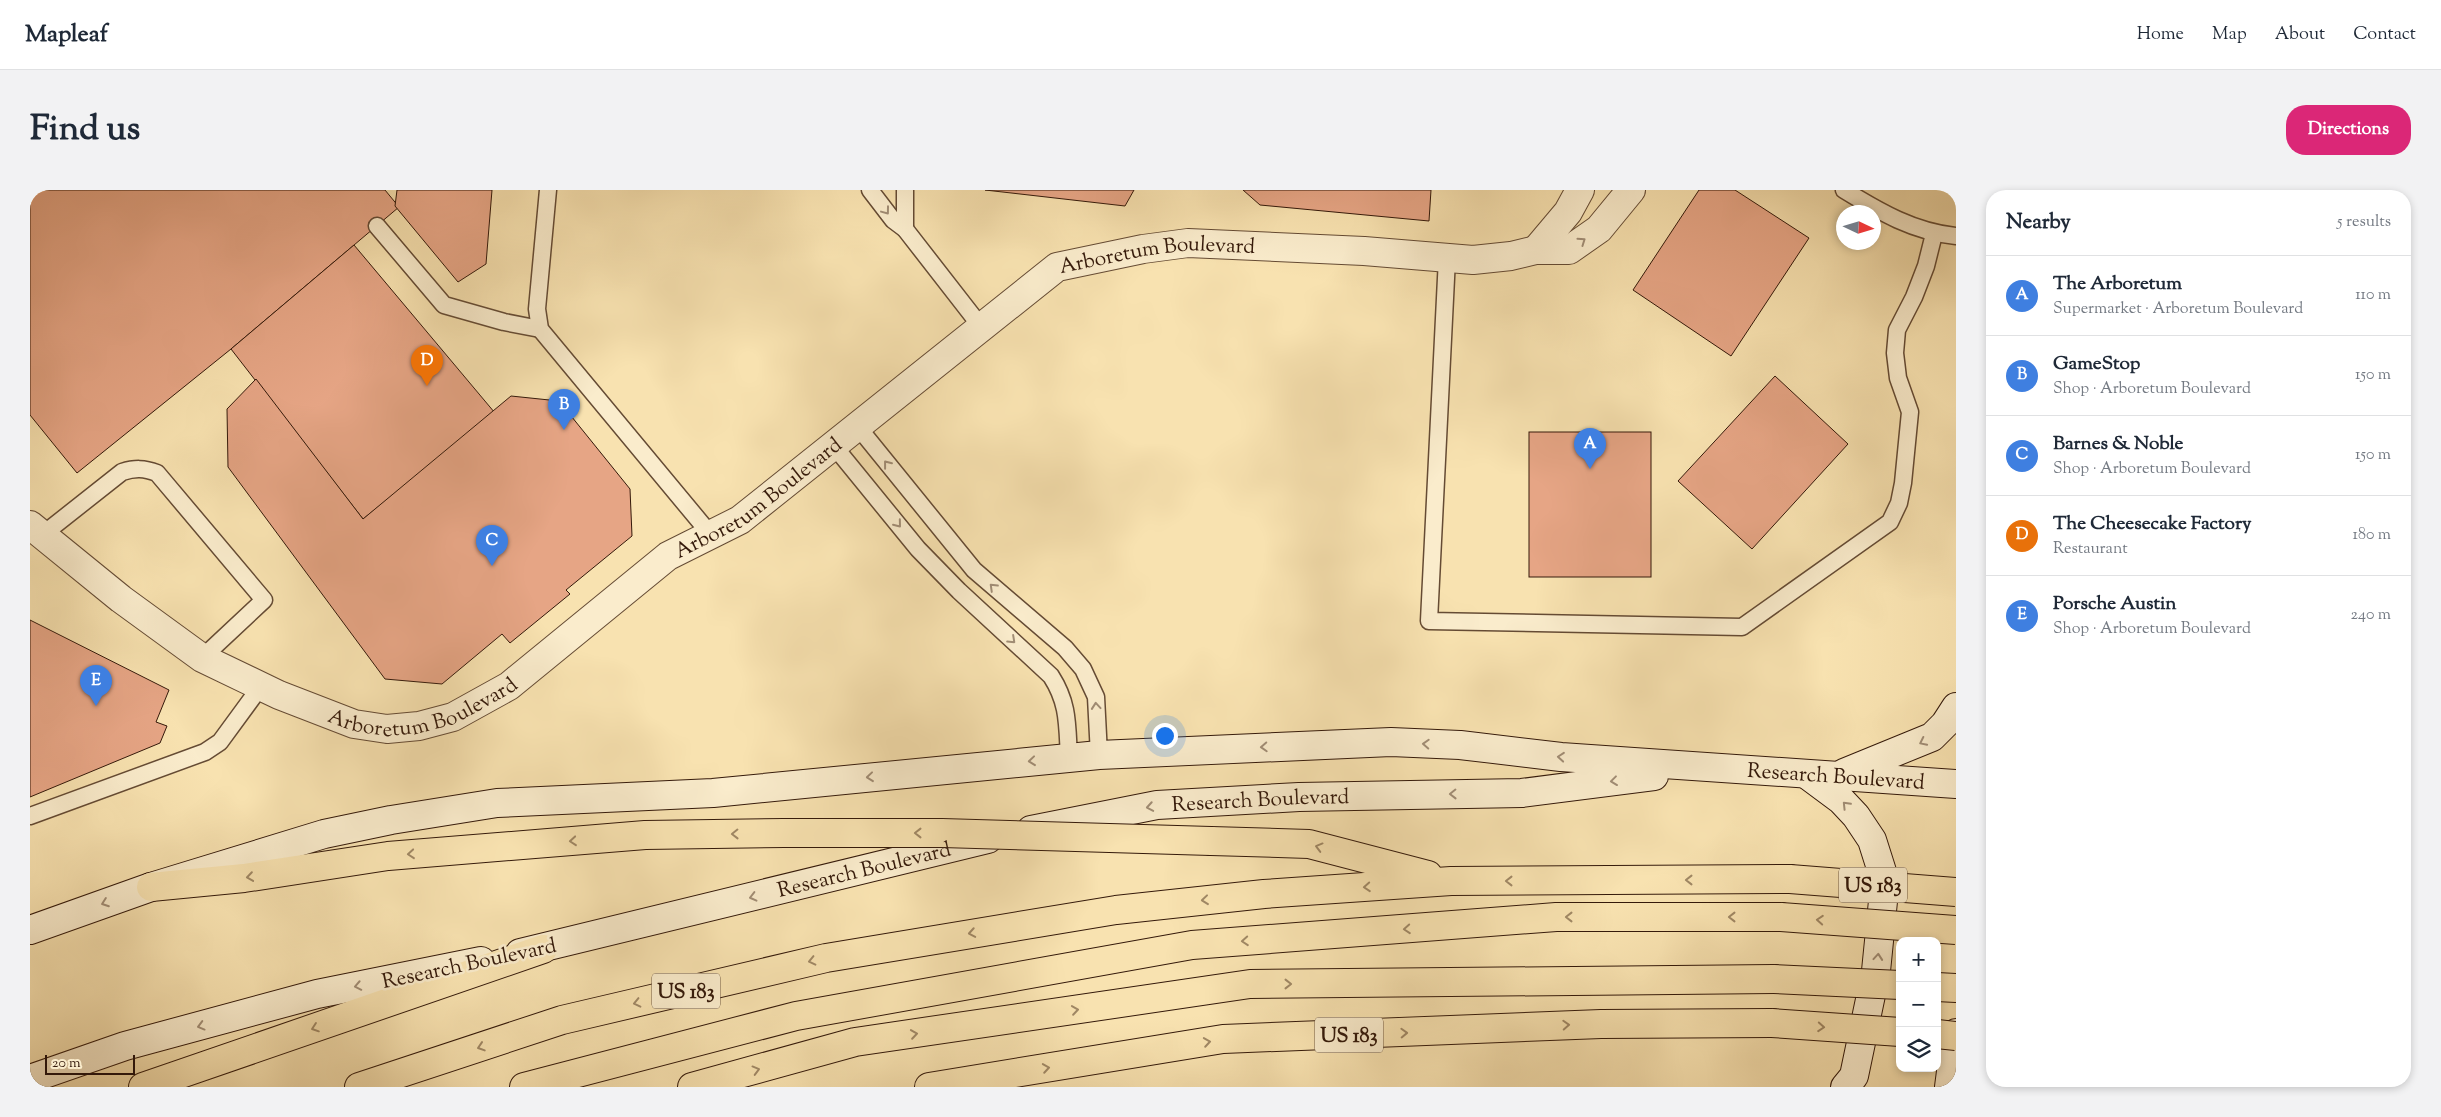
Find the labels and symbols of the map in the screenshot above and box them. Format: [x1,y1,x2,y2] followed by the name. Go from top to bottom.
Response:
[880,205,889,215] one-way arrow
[1836,205,1881,250] north arrow
[1057,230,1256,283] street label: Arboretum Boulevard
[1576,239,1585,247] one-way arrow
[411,345,443,386] pin: D
[548,389,580,430] pin: B
[1574,428,1606,469] pin: A
[670,431,849,567] street label: Arboretum Boulevard
[884,460,893,469] one-way arrow
[892,519,901,528] one-way arrow
[476,525,508,566] pin: C
[989,584,998,593] one-way arrow
[1006,634,1015,643] one-way arrow
[80,665,112,706] pin: E
[323,671,525,746] street label: Arboretum Boulevard
[1091,702,1102,710] one-way arrow
[1152,723,1178,749] your location
[1919,736,1928,746] one-way arrow
[1422,738,1430,749] one-way arrow
[1260,741,1268,752] one-way arrow
[1557,752,1565,763] one-way arrow
[1028,755,1036,766] one-way arrow
[1746,757,1926,799] street label: Research Boulevard
[866,771,874,782] one-way arrow
[1610,775,1618,786] one-way arrow
[1171,783,1350,821] street label: Research Boulevard
[1448,789,1456,799] one-way arrow
[1146,801,1155,811] one-way arrow
[1843,802,1852,811] one-way arrow
[731,828,739,839] one-way arrow
[913,828,921,838] one-way arrow
[569,835,577,846] one-way arrow
[774,836,955,907] street label: Research Boulevard
[1315,842,1324,853] one-way arrow
[407,848,415,859] one-way arrow
[1839,868,1907,902] road number: US 183
[246,871,255,881] one-way arrow
[1684,875,1692,885] one-way arrow
[1504,876,1512,886] one-way arrow
[1363,882,1371,893] one-way arrow
[750,891,758,901] one-way arrow
[1201,894,1209,905] one-way arrow
[101,897,110,907] one-way arrow
[1565,912,1573,922] one-way arrow
[1728,912,1736,922] one-way arrow
[1816,914,1824,925] one-way arrow
[1403,923,1411,934] one-way arrow
[968,928,976,938] one-way arrow
[379,932,560,998] street label: Research Boulevard
[1241,935,1249,946] one-way arrow
[1872,952,1883,960] one-way arrow
[808,955,817,966] one-way arrow
[652,974,720,1008] road number: US 183
[1284,979,1292,989] one-way arrow
[354,980,363,991] one-way arrow
[632,997,641,1008] one-way arrow
[1071,1005,1079,1016] one-way arrow
[1315,1018,1383,1052] road number: US 183
[197,1020,205,1030] one-way arrow
[1562,1020,1570,1031] one-way arrow
[1817,1021,1825,1032] one-way arrow
[312,1022,320,1032] one-way arrow
[1400,1027,1408,1038] one-way arrow
[910,1029,919,1039] one-way arrow
[1202,1037,1211,1047] one-way arrow
[477,1041,485,1051] one-way arrow
[45,1052,135,1075] scale bar
[1042,1063,1051,1073] one-way arrow
[752,1065,760,1075] one-way arrow

